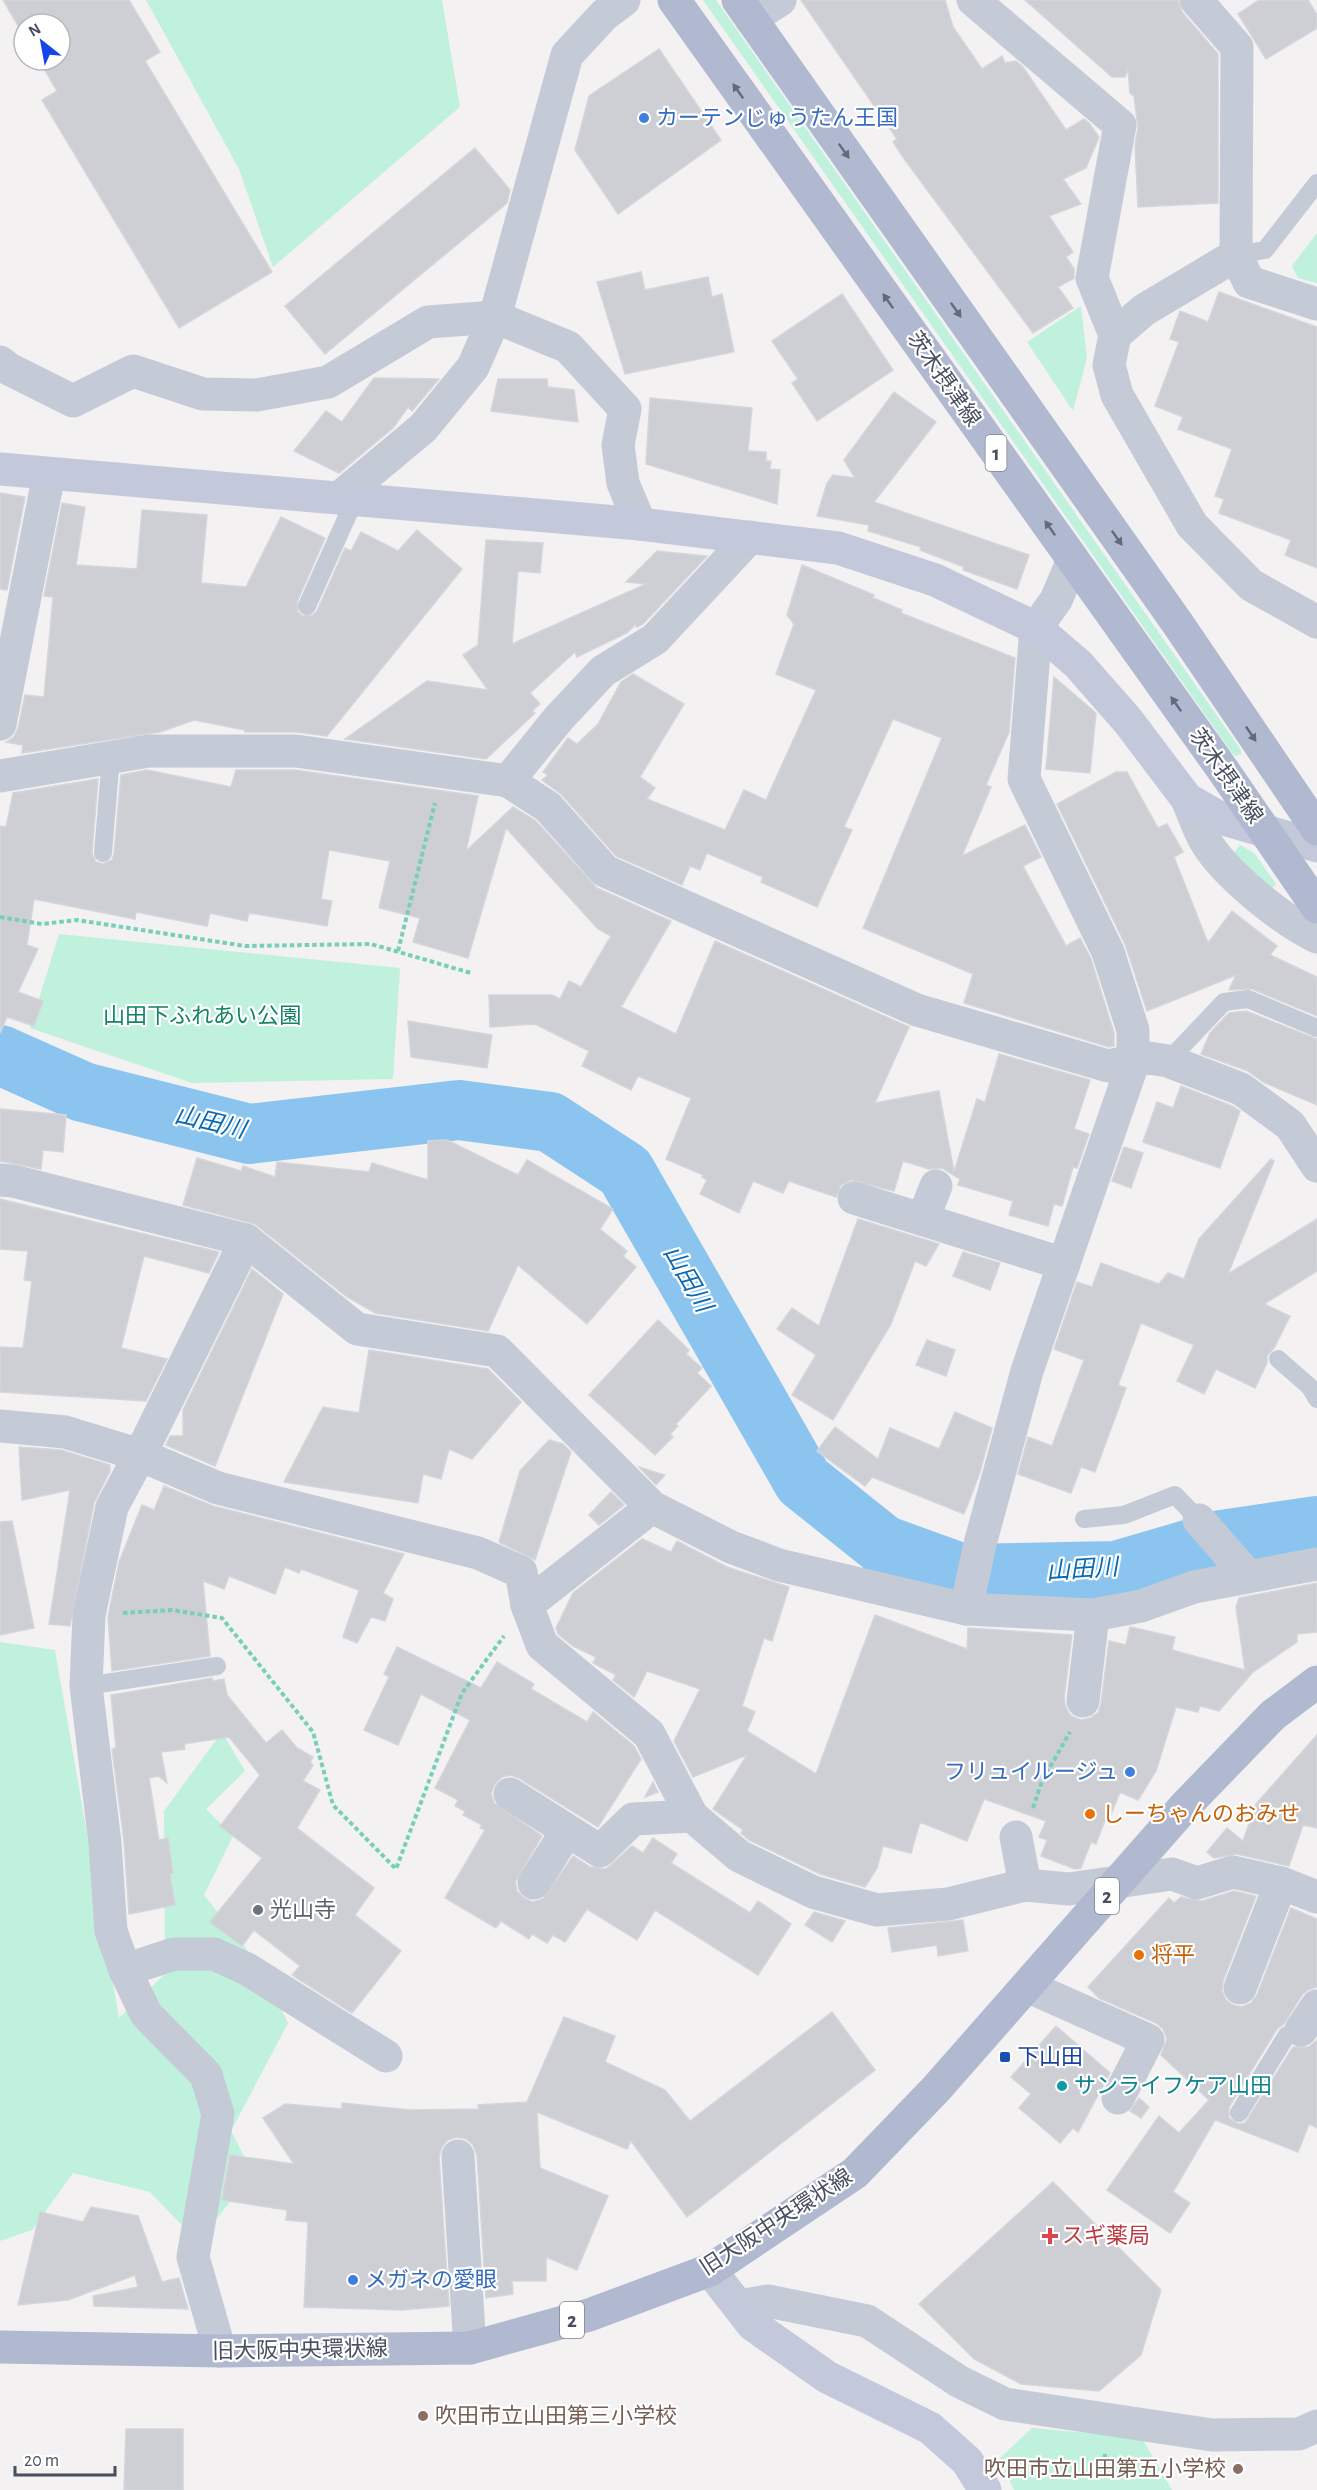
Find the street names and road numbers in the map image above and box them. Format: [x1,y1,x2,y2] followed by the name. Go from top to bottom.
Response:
[903,327,985,430] street label: 茨木摂津線
[986,435,1006,471] road number: 1
[1185,724,1267,827] street label: 茨木摂津線
[1095,1878,1119,1914] road number: 2
[696,2164,856,2279] street label: 旧大阪中央環状線
[560,2302,584,2338] road number: 2
[212,2336,388,2363] street label: 旧大阪中央環状線

